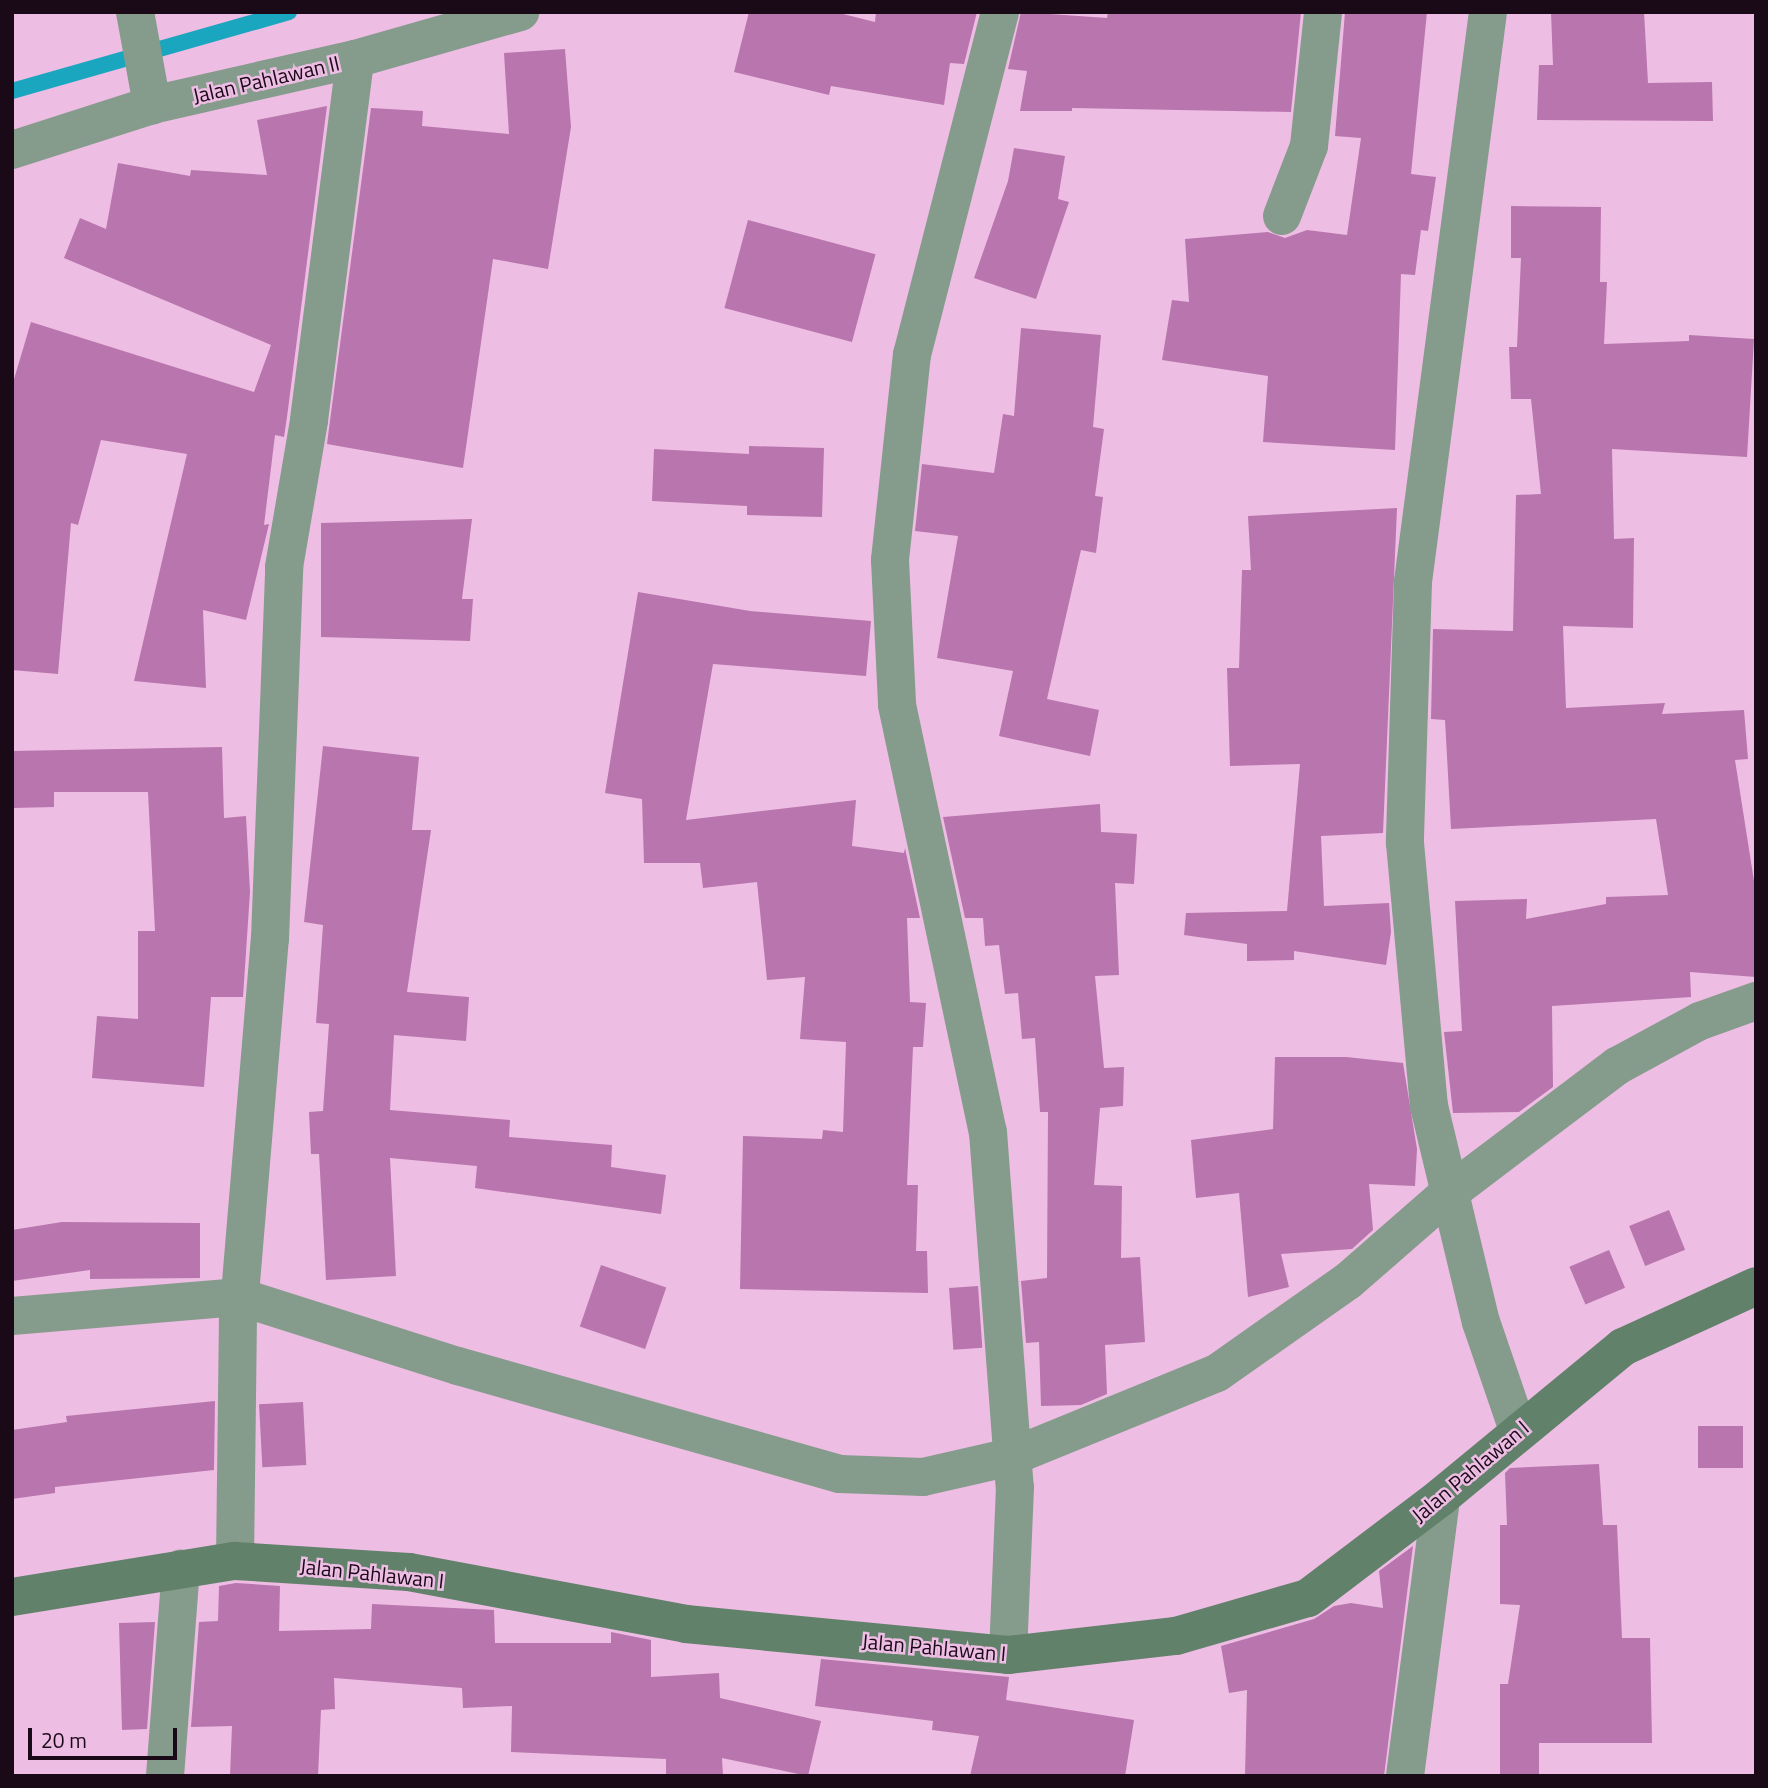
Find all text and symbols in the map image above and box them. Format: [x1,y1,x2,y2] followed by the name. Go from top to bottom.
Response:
[190,50,342,108] street label: Jalan Pahlawan II
[1406,1415,1534,1527] street label: Jalan Pahlawan I
[299,1553,445,1593] street label: Jalan Pahlawan I
[861,1628,1007,1666] street label: Jalan Pahlawan I
[32,1714,180,1758] scale bar
[41,1724,87,1756] text: 20 m

